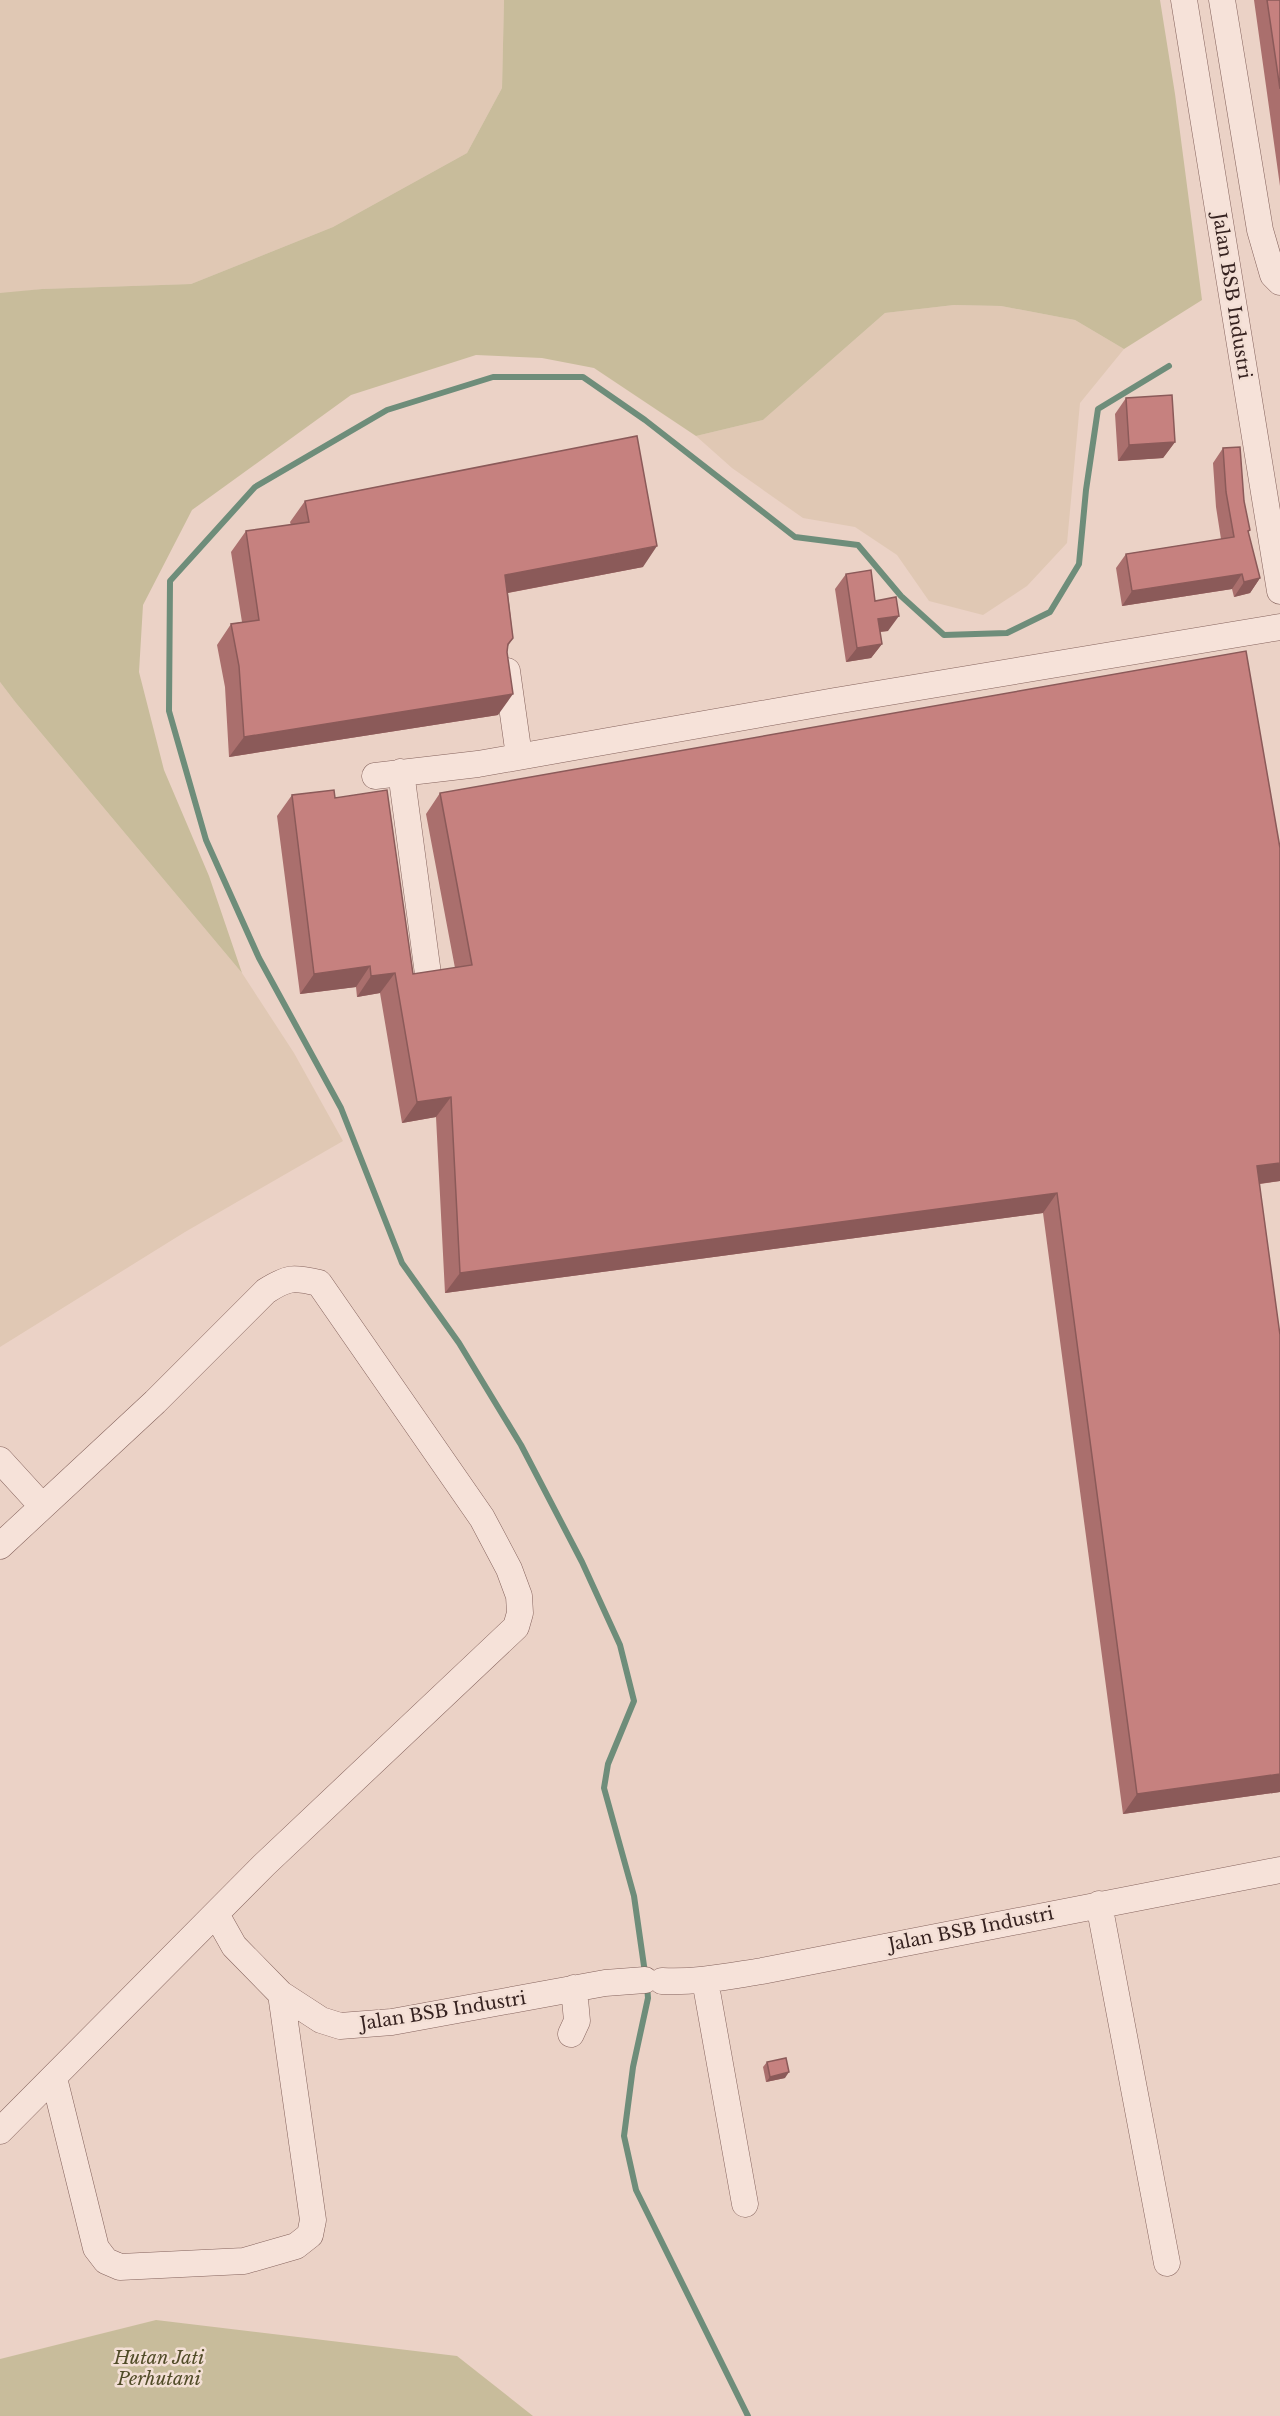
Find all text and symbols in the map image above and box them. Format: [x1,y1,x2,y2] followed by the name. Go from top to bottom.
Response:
[1208,209,1256,381] street label: Jalan BSB Industri
[884,1902,1056,1956] street label: Jalan BSB Industri
[356,1987,528,2035] street label: Jalan BSB Industri
[113,2347,205,2390] park label: Hutan Jati Perhutani

